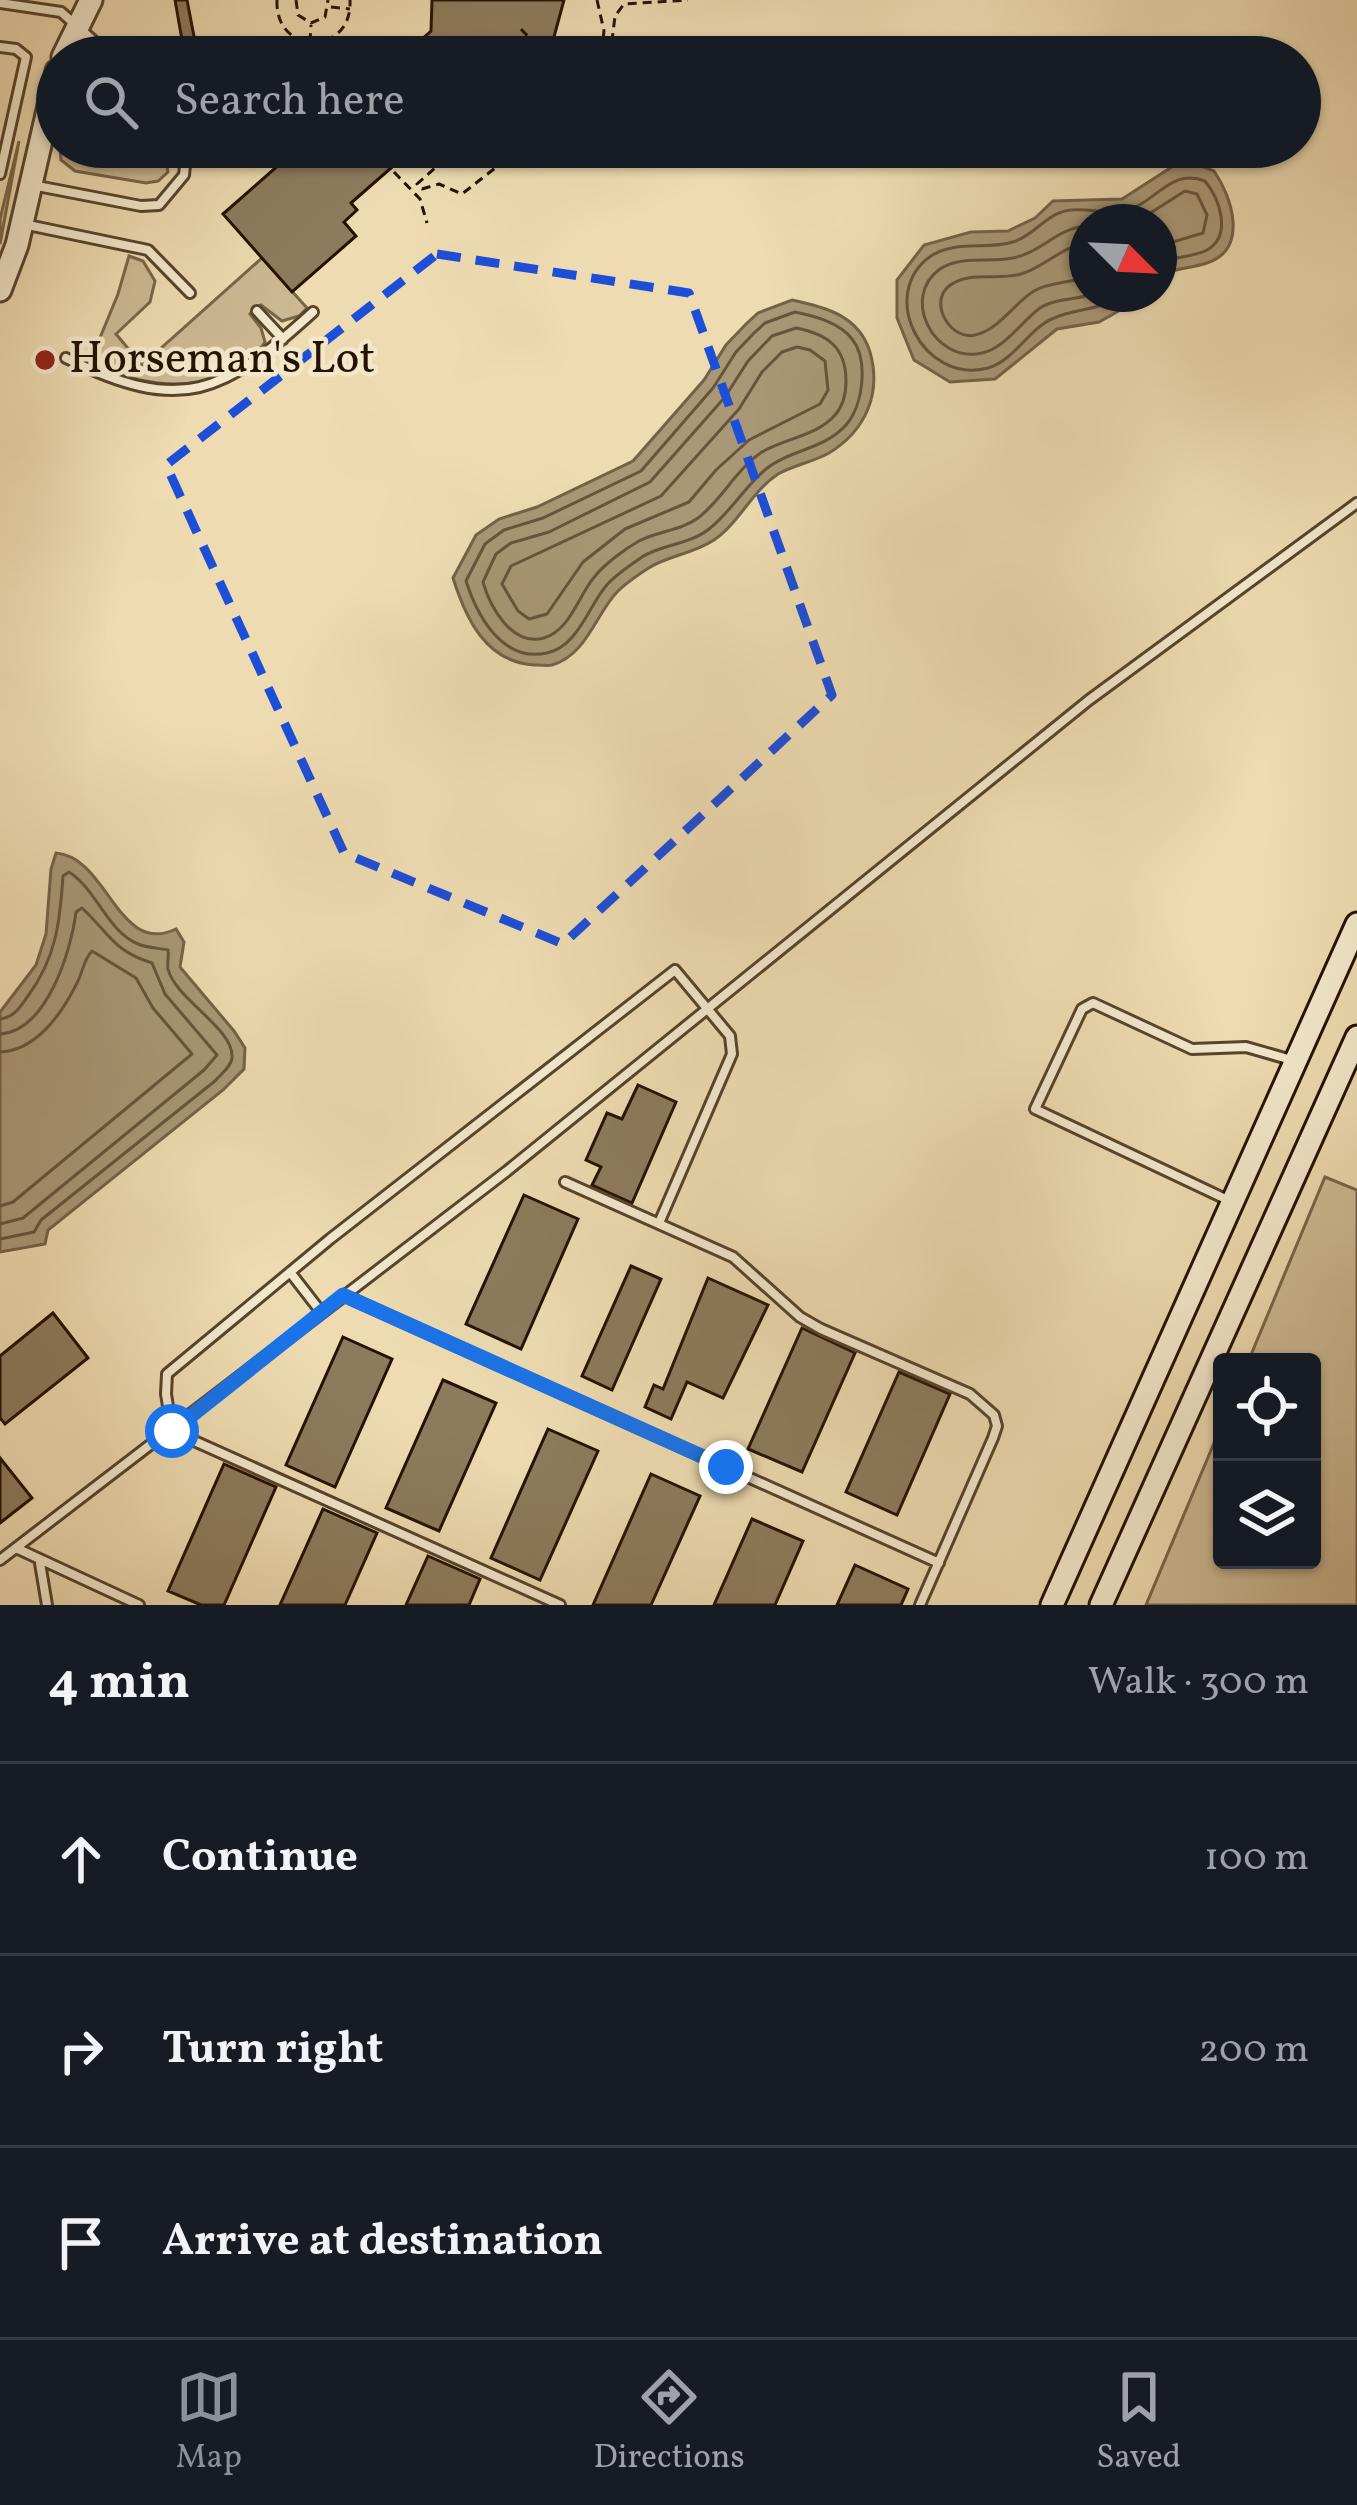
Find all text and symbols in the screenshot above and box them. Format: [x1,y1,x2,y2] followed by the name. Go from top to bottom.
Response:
[36,36,1321,168] search box
[78,69,144,135] icon: search
[174,71,405,134] text: Search here
[1069,204,1177,312] north arrow
[69,329,375,392] place label: Horseman's Lot
[32,347,58,373] marker: Horseman's Lot
[1213,1353,1321,1569] map controls
[1213,1353,1321,1461] button: locate
[145,1404,199,1458] route start
[699,1440,753,1494] route end
[1213,1461,1321,1569] button: layers
[48,1648,190,1719] text: 4 min
[1088,1656,1309,1710] text: Walk · 300 m
[48,1826,114,1892] icon: ahead
[162,1827,358,1890] text: Continue
[1204,1832,1309,1886] text: 100 m
[48,2018,114,2084] icon: right
[162,2019,383,2082] text: Turn right
[1198,2024,1309,2078] text: 200 m
[48,2210,114,2276] icon: arrive
[162,2211,603,2274] text: Arrive at destination
[176,2364,242,2482] tab: Map
[593,2364,745,2482] tab: Directions
[1096,2364,1181,2482] tab: Saved

